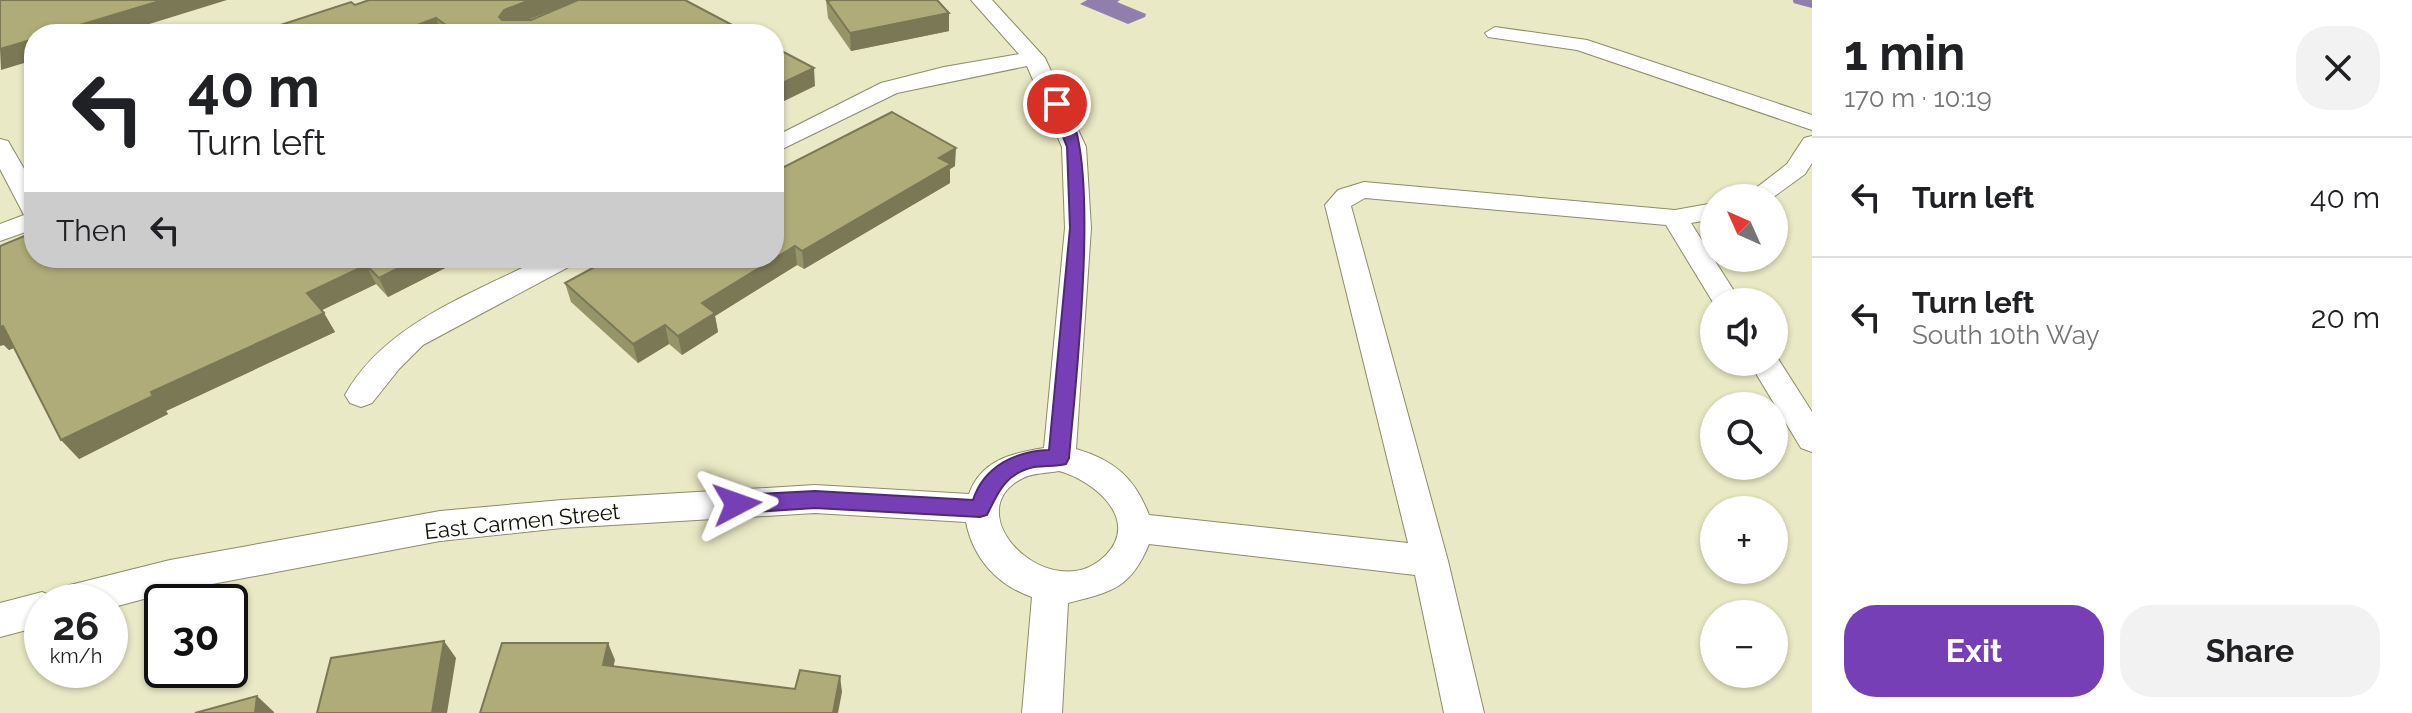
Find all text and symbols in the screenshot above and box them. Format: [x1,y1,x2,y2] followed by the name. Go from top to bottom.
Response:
[1844,25,1965,81] text: 1 min
[2296,26,2380,110] button: close
[188,54,320,120] text: 40 m
[56,56,160,160] icon: left
[1023,70,1091,138] pin
[1035,82,1079,126] icon: arrive
[1844,83,1992,113] text: 170 m · 10:19
[188,121,326,163] text: Turn left
[1844,175,1888,219] icon: left
[1912,180,2034,215] text: Turn left
[2310,180,2380,215] text: 40 m
[1700,184,1788,272] north arrow
[1700,184,1788,688] map controls
[143,208,187,252] icon: left
[56,213,127,248] text: Then
[1912,285,2034,320] text: Turn left
[1700,288,1788,376] button: sound
[1844,295,1888,339] icon: left
[2311,300,2380,335] text: 20 m
[1912,320,2100,350] text: South 10th Way
[1700,392,1788,480] button: search
[695,462,779,546] position arrow
[1700,496,1788,584] button: +
[423,498,622,544] street label: East Carmen Street
[144,584,248,688] speed limit sign: 30
[1700,600,1788,688] button: −
[53,602,99,649] text: 26
[1844,605,2104,697] button: Exit
[2120,605,2380,697] button: Share
[50,644,102,668] text: km/h

